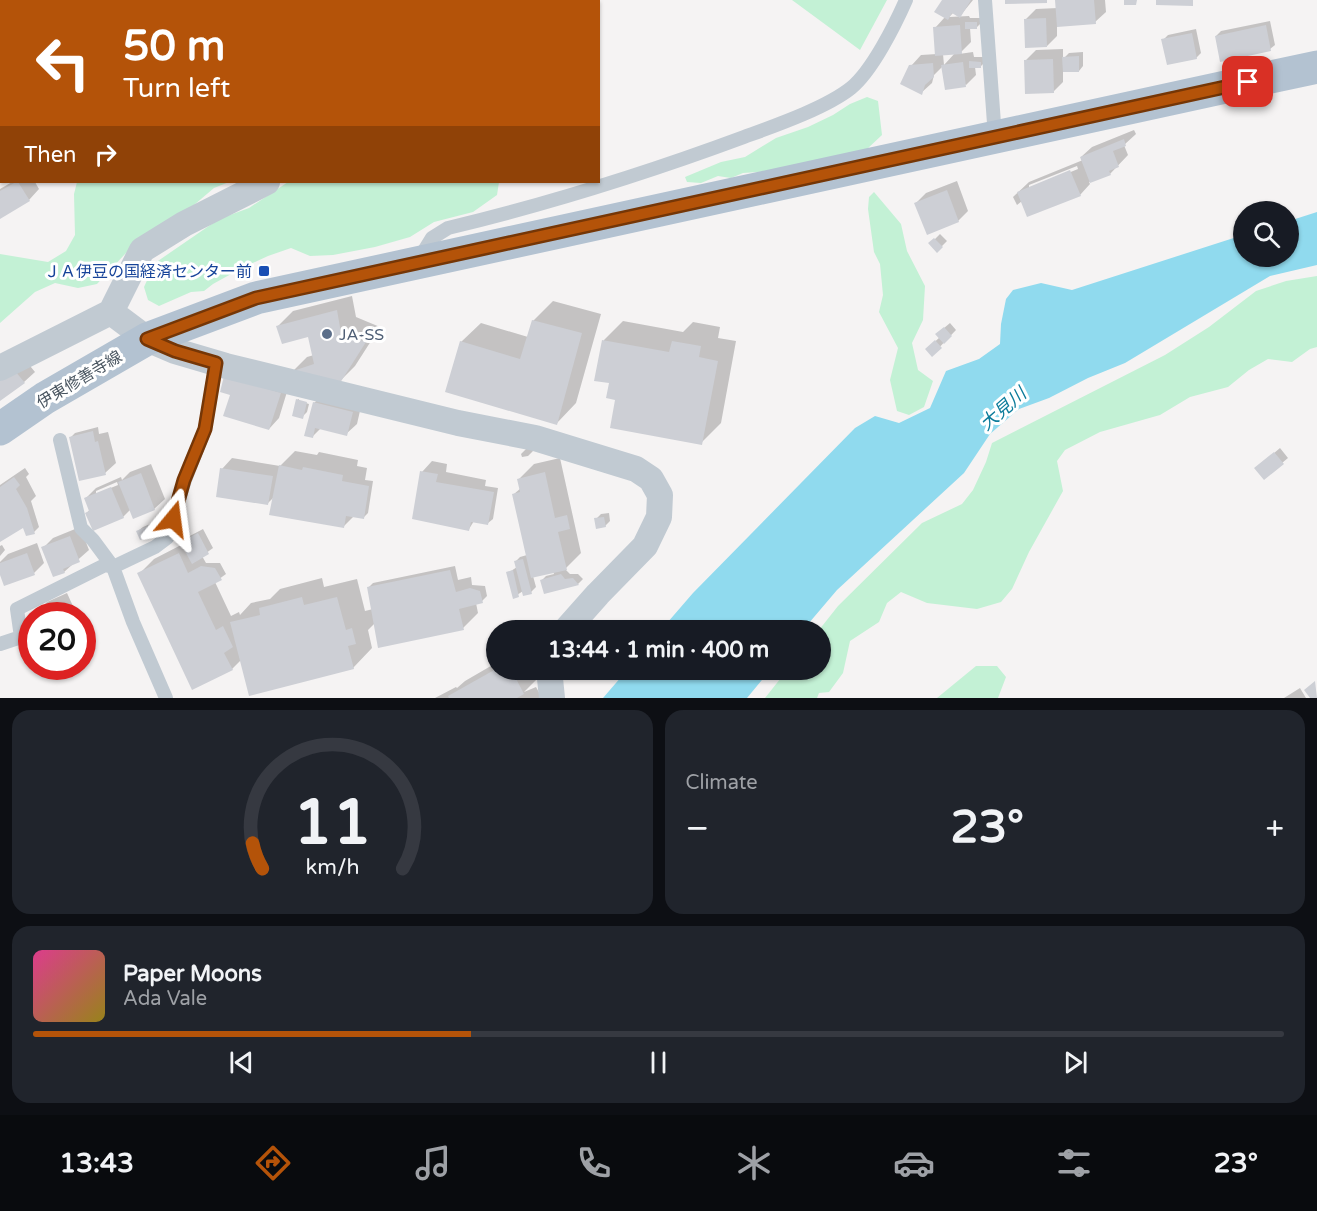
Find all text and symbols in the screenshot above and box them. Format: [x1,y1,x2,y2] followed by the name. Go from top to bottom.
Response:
[123,21,225,72] text: 50 m
[24,24,102,102] icon: left
[1222,56,1273,107] pin
[1231,65,1264,98] icon: arrive
[123,72,230,105] text: Turn left
[89,138,122,171] icon: right
[24,142,77,168] text: Then
[1233,201,1299,267] map controls
[1233,201,1299,267] button: search
[44,262,252,282] place label: ＪＡ伊豆の国経済センター前
[257,264,271,278] marker: ＪＡ伊豆の国経済センター前
[339,325,384,345] place label: JA-SS
[320,327,334,341] marker: JA-SS
[33,347,126,413] street label: 伊東修善寺線
[975,382,1032,435] water label: 大見川
[141,487,205,551] position arrow
[18,602,96,680] speed limit sign: 20
[548,637,769,663] text: 13:44 · 1 min · 400 m
[686,771,758,795] text: Climate
[293,786,371,861] text: 11
[950,801,1024,855] text: 23°
[686,809,709,848] text: −
[1265,809,1284,848] text: +
[305,854,359,880] text: km/h
[123,961,262,987] text: Paper Moons
[123,987,207,1011] text: Ada Vale
[225,1046,258,1079] icon: previous
[642,1046,675,1079] icon: pause
[1059,1046,1092,1079] icon: next
[252,1142,294,1184] icon: directions
[412,1142,454,1184] icon: music
[573,1142,615,1184] icon: phone
[733,1142,775,1184] icon: climate
[893,1142,935,1184] icon: car
[1053,1142,1095,1184] icon: filters
[59,1147,134,1180] text: 13:43
[1214,1147,1258,1180] text: 23°

